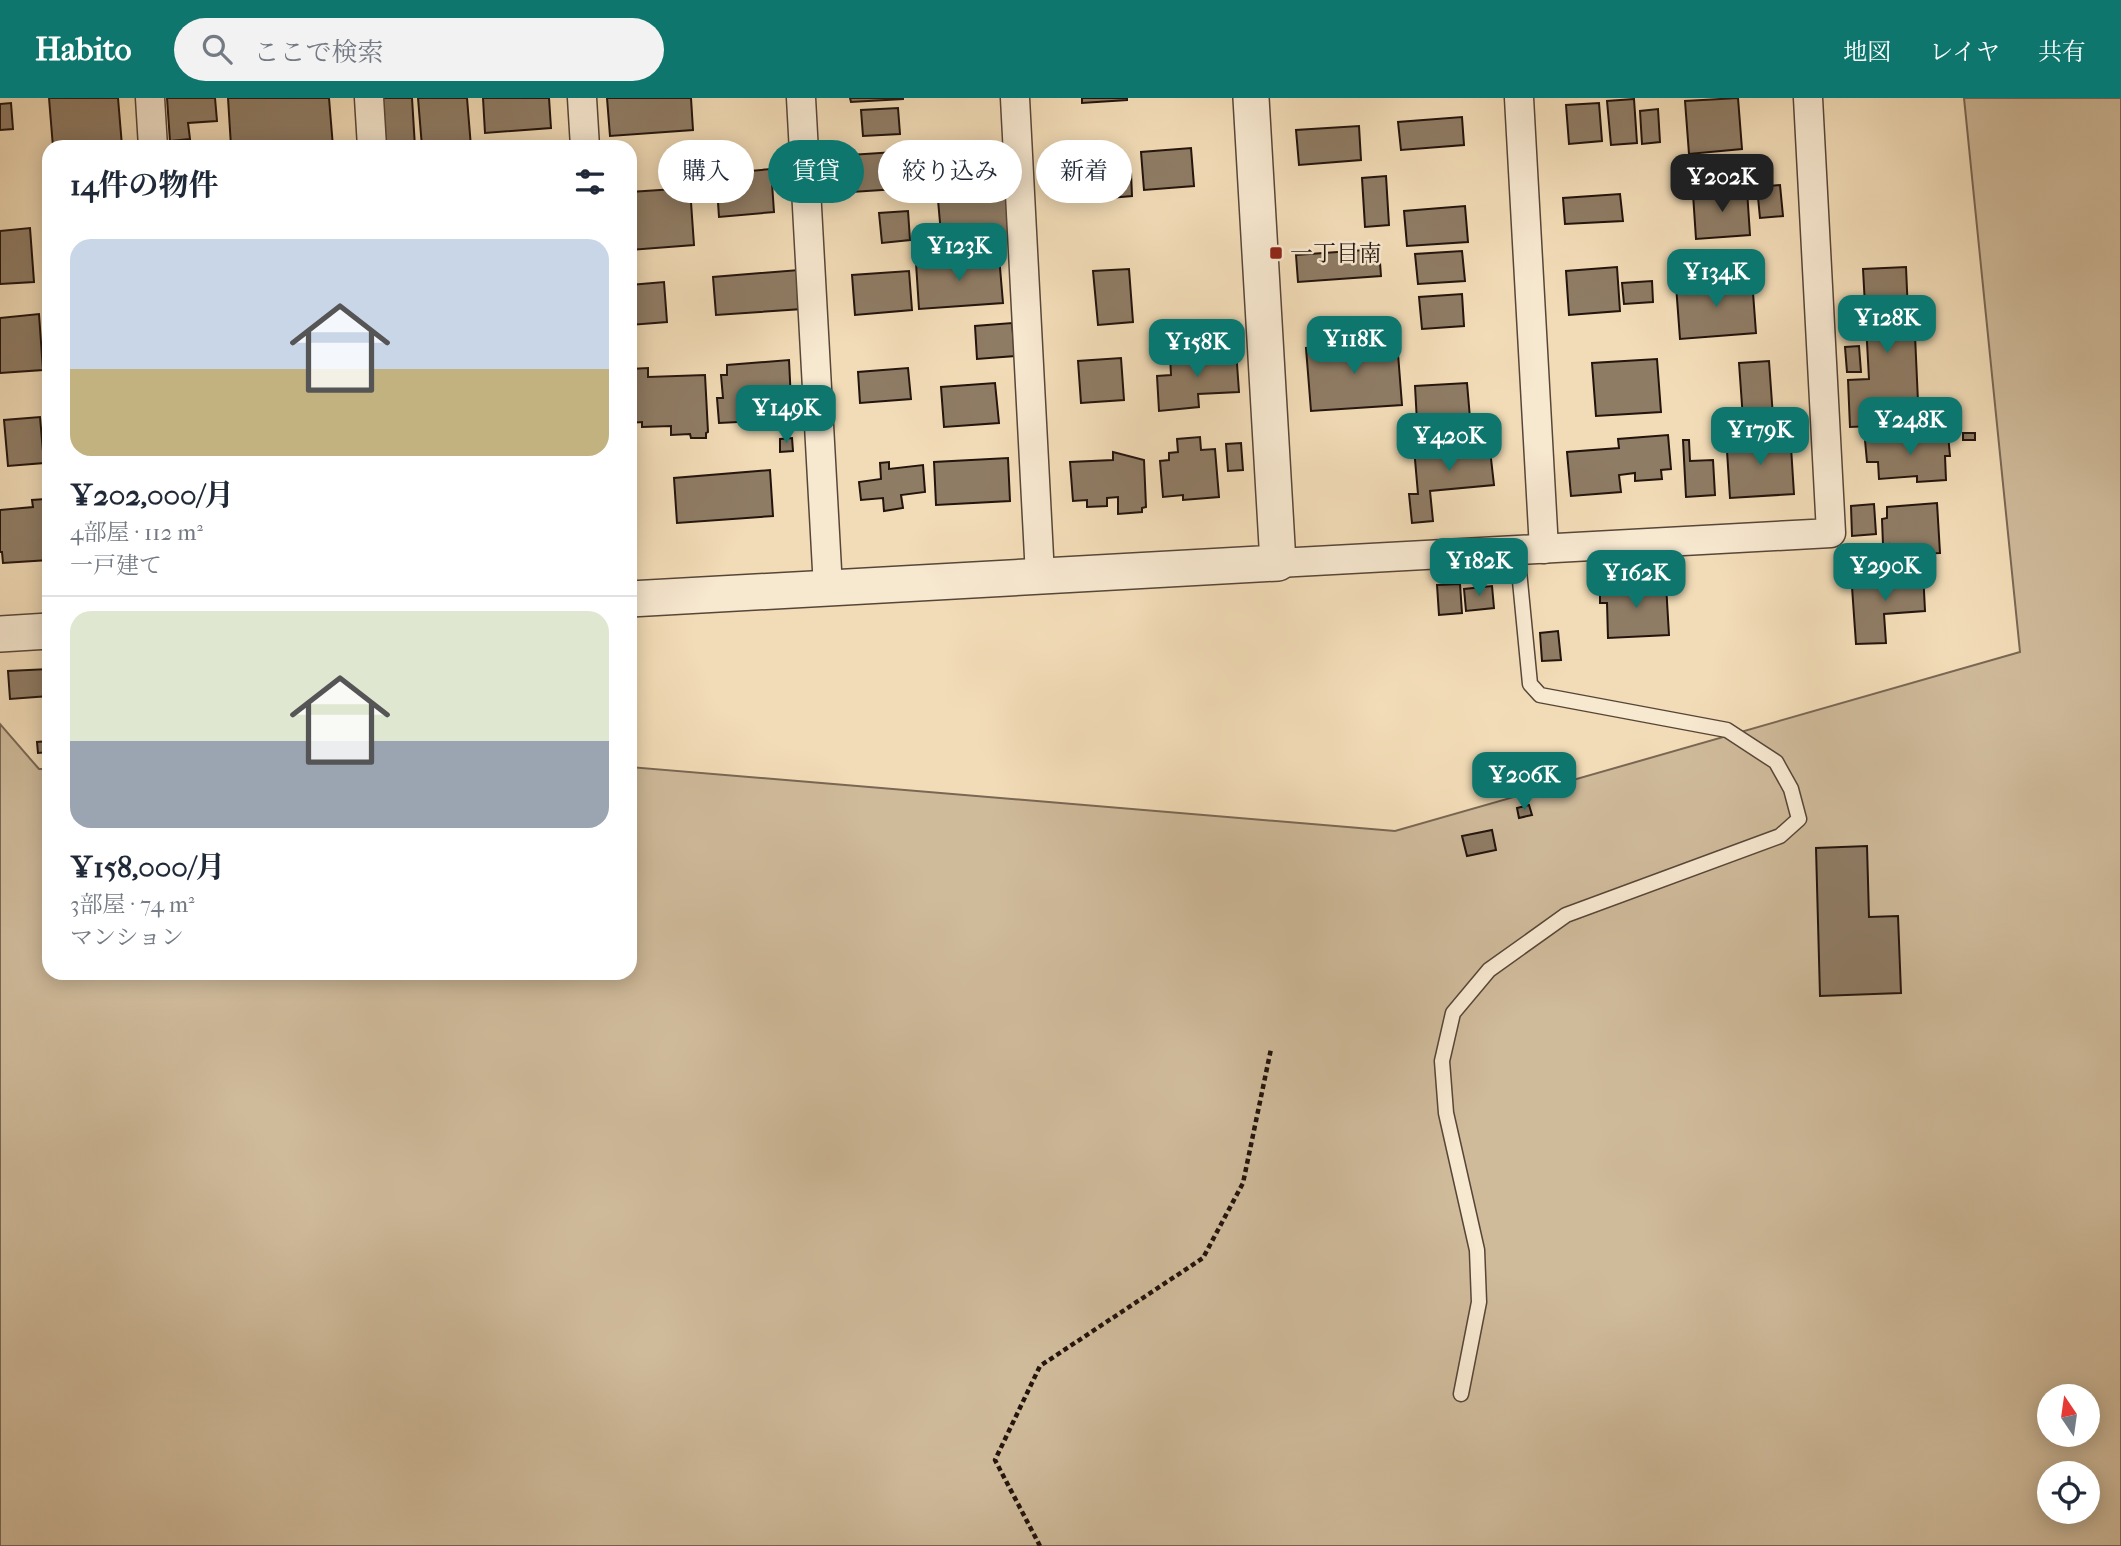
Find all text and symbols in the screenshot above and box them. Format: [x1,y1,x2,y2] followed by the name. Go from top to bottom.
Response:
[174,18,664,81] search box
[35,30,132,69] text: Habito
[198,30,236,68] icon: search
[254,37,384,68] text: ここで検索
[1843,38,1891,66] text: 地図
[1929,38,2000,66] text: レイヤ
[2038,38,2086,66] text: 共有
[658,140,754,203] chip: 購入
[768,140,864,203] chip: 賃貸
[878,140,1022,203] chip: 絞り込み
[1036,140,1132,203] chip: 新着
[1673,155,1771,214] pin: ¥202K
[571,163,609,201] icon: filters
[1687,163,1757,190] text: ¥202K
[70,168,218,203] text: 14件の物件
[910,223,1008,283] pin: ¥123K
[927,232,991,259] text: ¥123K
[1290,240,1382,267] place label: 一丁目南
[1268,245,1284,261] marker: 一丁目南
[1667,250,1765,309] pin: ¥134K
[1683,258,1749,285] text: ¥134K
[277,285,403,411] icon: home
[1838,296,1936,355] pin: ¥128K
[1854,304,1920,331] text: ¥128K
[1305,316,1403,376] pin: ¥118K
[1148,320,1246,379] pin: ¥158K
[1323,325,1385,352] text: ¥118K
[1165,328,1229,355] text: ¥158K
[737,386,835,445] pin: ¥149K
[752,394,820,421] text: ¥149K
[1861,398,1959,457] pin: ¥248K
[1874,406,1946,433] text: ¥248K
[1711,408,1809,467] pin: ¥179K
[1400,414,1498,473] pin: ¥420K
[1727,416,1793,443] text: ¥179K
[1413,422,1485,449] text: ¥420K
[70,478,234,513] text: ¥202,000/月
[70,519,203,546] text: 4部屋 · 112 m²
[1430,538,1528,598] pin: ¥182K
[1836,544,1934,603] pin: ¥290K
[1446,547,1512,574] text: ¥182K
[1587,550,1685,610] pin: ¥162K
[70,552,162,579] text: 一戸建て
[1849,552,1921,579] text: ¥290K
[1603,559,1670,586] text: ¥162K
[277,657,403,783] icon: home
[1475,752,1573,812] pin: ¥206K
[1488,761,1560,788] text: ¥206K
[70,850,225,885] text: ¥158,000/月
[70,891,195,918] text: 3部屋 · 74 m²
[70,924,184,951] text: マンション
[2037,1384,2100,1447] north arrow
[2037,1384,2100,1524] map controls
[2037,1461,2100,1524] button: locate

